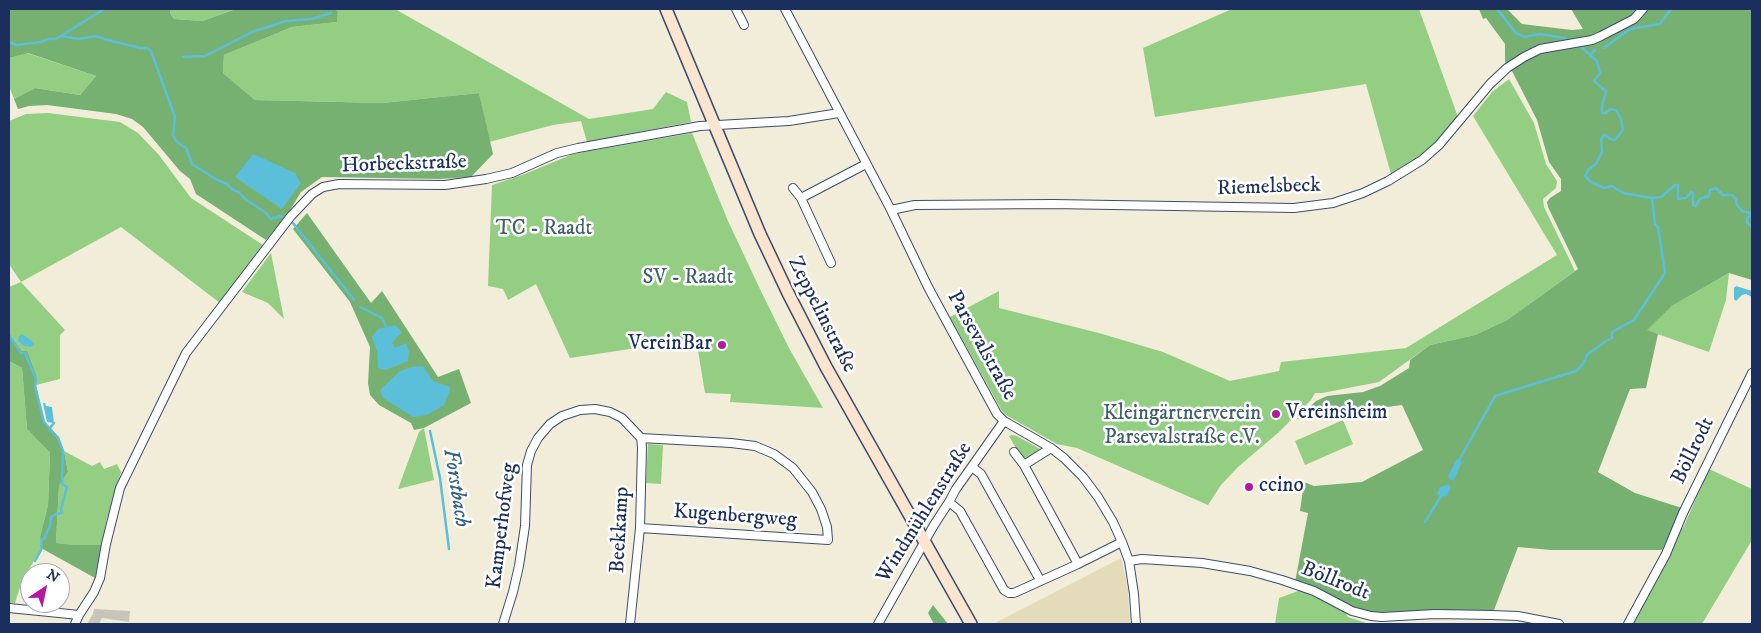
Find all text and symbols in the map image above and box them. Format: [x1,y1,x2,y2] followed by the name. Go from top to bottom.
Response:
[341,150,467,180] street label: Horbeckstraße
[1217,174,1321,202] street label: Riemelsbeck
[496,217,592,243] park label: TC - Raadt
[781,253,861,377] street label: Zeppelinstraße
[643,266,733,292] park label: SV - Raadt
[941,287,1021,405] street label: Parsevalstraße
[628,332,712,358] place label: VereinBar
[716,339,728,351] marker: VereinBar
[1286,401,1388,427] place label: Vereinsheim
[1103,402,1261,452] park label: Kleingärtnerverein Parsevalstraße e.V.
[1270,408,1282,420] marker: Vereinsheim
[1667,413,1721,489] street label: Böllrodt
[872,438,978,588] street label: Windmühlenstraße
[436,447,474,529] water label: Forstbach
[483,462,523,590] street label: Kamperhofweg
[1259,474,1304,500] place label: ccino
[1243,481,1255,493] marker: ccino
[606,486,636,574] street label: Beekkamp
[672,500,798,534] street label: Kugenbergweg
[1297,557,1373,607] street label: Böllrodt
[20,563,70,613] north arrow
[43,566,63,587] text: N

